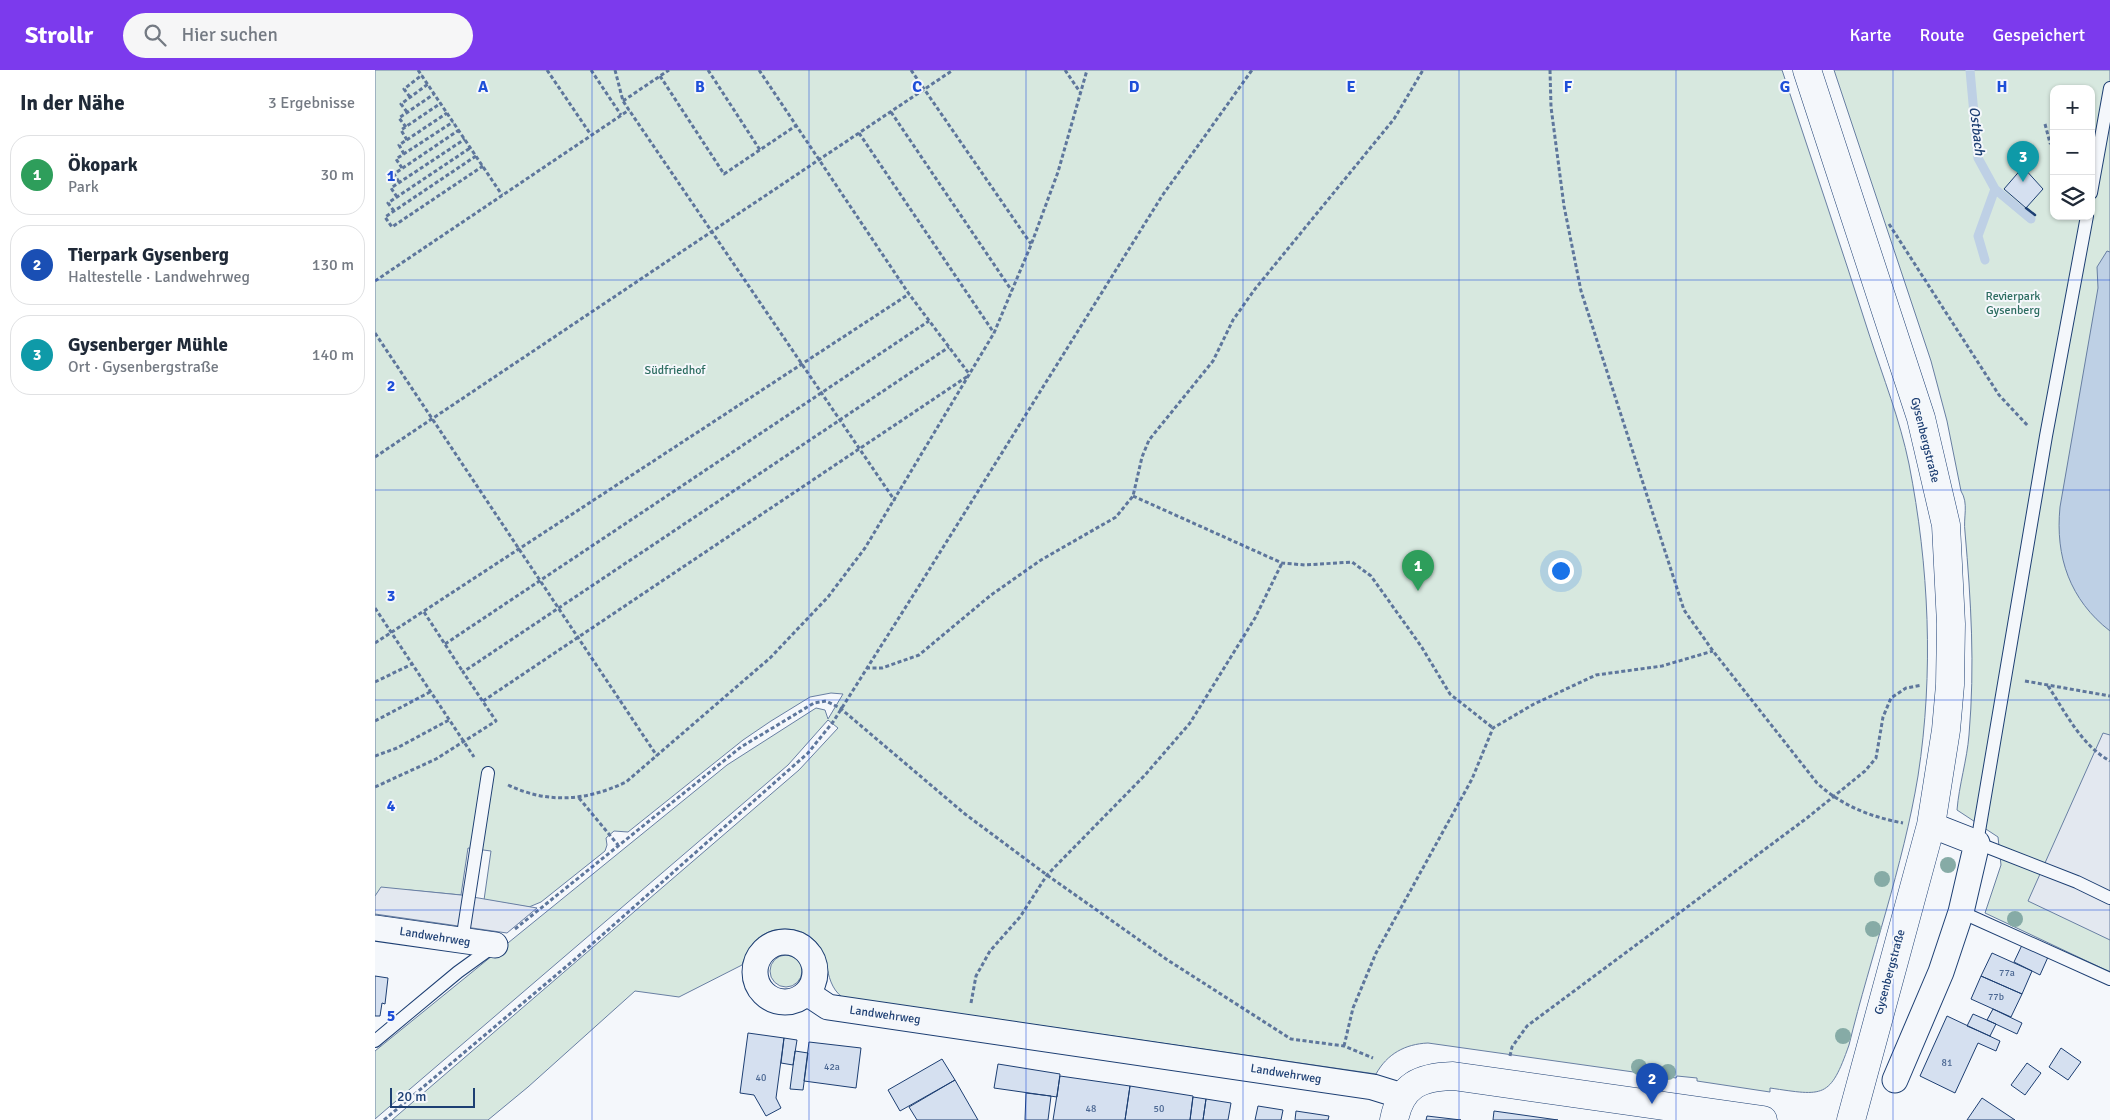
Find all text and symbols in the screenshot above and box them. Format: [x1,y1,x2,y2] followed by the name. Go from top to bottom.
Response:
[123,13,473,58] search box
[25,20,93,50] text: Strollr
[141,21,169,49] icon: search
[181,23,278,47] text: Hier suchen
[1850,24,1892,46] text: Karte
[1920,24,1965,46] text: Route
[1993,24,2085,46] text: Gespeichert
[478,77,489,97] text: A
[695,77,705,97] text: B
[912,77,922,97] text: C
[1129,77,1140,97] text: D
[1346,77,1356,97] text: E
[1564,77,1573,97] text: F
[1780,77,1790,97] text: G
[1997,77,2007,97] text: H
[2050,85,2095,220] map controls
[2050,85,2095,130] button: +
[20,90,125,116] text: In der Nähe
[268,93,355,113] text: 3 Ergebnisse
[1966,106,1988,157] water label: Ostbach
[2050,130,2095,175] button: −
[2007,141,2039,182] pin: 3
[68,153,138,177] text: Ökopark
[33,165,41,185] text: 1
[320,165,354,185] text: 30 m
[387,166,396,186] text: 1
[2050,175,2095,220] button: layers
[68,177,99,197] text: Park
[68,243,229,267] text: Tierpark Gysenberg
[33,255,41,275] text: 2
[312,255,354,275] text: 130 m
[68,267,250,287] text: Haltestelle · Landwehrweg
[1986,289,2040,318] park label: Revierpark Gysenberg
[68,333,228,357] text: Gysenberger Mühle
[33,345,41,365] text: 3
[312,345,354,365] text: 140 m
[68,357,219,377] text: Ort · Gysenbergstraße
[645,363,706,378] park label: Südfriedhof
[387,376,395,396] text: 2
[1907,396,1943,484] street label: Gysenbergstraße
[1402,550,1434,591] pin: 1
[1548,558,1574,584] your location
[387,586,395,606] text: 3
[387,796,396,816] text: 4
[398,924,472,950] street label: Landwehrweg
[1871,928,1909,1016] street label: Gysenbergstraße
[1999,967,2015,979] house number: 77a
[1988,991,2004,1003] house number: 77b
[848,1003,922,1027] street label: Landwehrweg
[387,1006,395,1026] text: 5
[1942,1057,1952,1069] house number: 81
[824,1061,840,1073] house number: 42a
[1249,1061,1323,1087] street label: Landwehrweg
[1636,1063,1668,1104] pin: 2
[756,1072,766,1084] house number: 40
[390,1085,475,1108] scale bar
[397,1088,426,1105] text: 20 m
[1086,1103,1096,1115] house number: 48
[1154,1103,1164,1115] house number: 50

